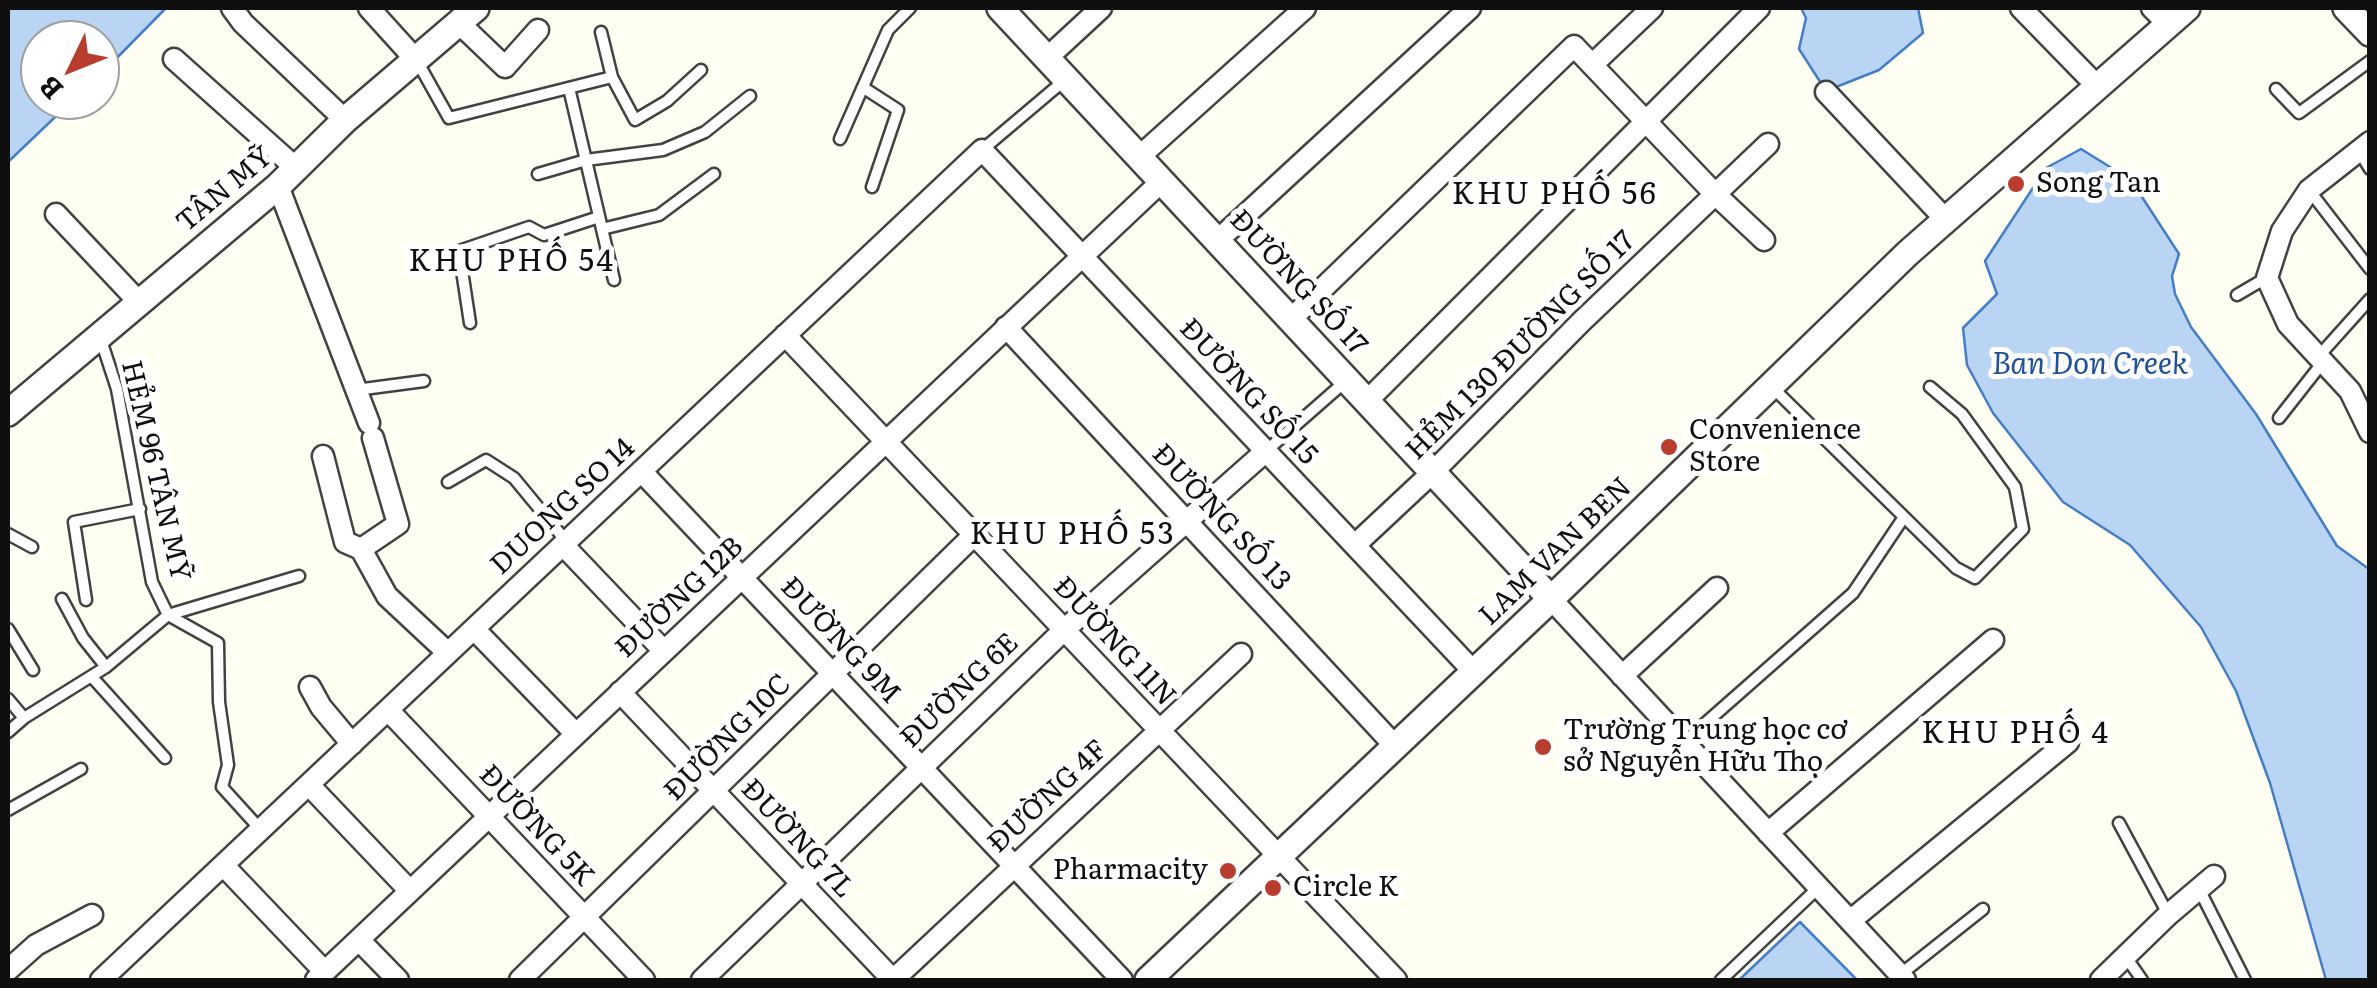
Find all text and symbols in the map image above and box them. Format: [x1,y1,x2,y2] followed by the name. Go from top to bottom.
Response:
[20,20,120,120] north arrow
[28,68,71,111] text: B
[170,140,280,240] street label: TÂN MỸ
[2036,167,2161,201] place label: Song Tan
[2005,173,2027,195] marker: Song Tan
[1452,177,1658,213] district label: KHU PHỐ 56
[1222,203,1374,363] street label: ĐƯỜNG SỐ 17
[1400,225,1642,467] street label: HẺM 130 ĐƯỜNG SỐ 17
[409,244,615,280] district label: KHU PHỐ 54
[1172,312,1324,472] street label: ĐƯỜNG SỐ 15
[1992,347,2188,383] water label: Ban Don Creek
[113,357,197,585] street label: HẺM 96 TÂN MỸ
[1689,414,1861,480] place label: Convenience Store
[484,432,642,582] street label: DUONG SO 14
[1658,436,1680,458] marker: Convenience Store
[1145,438,1297,598] street label: ĐƯỜNG SỐ 13
[1473,471,1639,633] street label: LAM VAN BEN
[970,517,1176,553] district label: KHU PHỐ 53
[609,530,751,666] street label: ĐƯỜNG 12B
[773,571,907,711] street label: ĐƯỜNG 9M
[1046,571,1182,713] street label: ĐƯỜNG 11N
[894,627,1026,755] street label: ĐƯỜNG 6E
[658,668,798,808] street label: ĐƯỜNG 10C
[1563,714,1847,780] place label: Trường Trung học cơ sở Nguyễn Hữu Thọ
[1921,716,2111,752] district label: KHU PHỐ 4
[981,733,1115,861] street label: ĐƯỜNG 4F
[1532,736,1554,758] marker: Trường Trung học cơ sở Nguyễn Hữu Thọ
[471,758,601,894] street label: ĐƯỜNG 5K
[734,773,860,905] street label: ĐƯỜNG 7L
[1053,854,1208,888] place label: Pharmacity
[1217,860,1239,882] marker: Pharmacity
[1293,871,1399,905] place label: Circle K
[1262,877,1284,899] marker: Circle K

